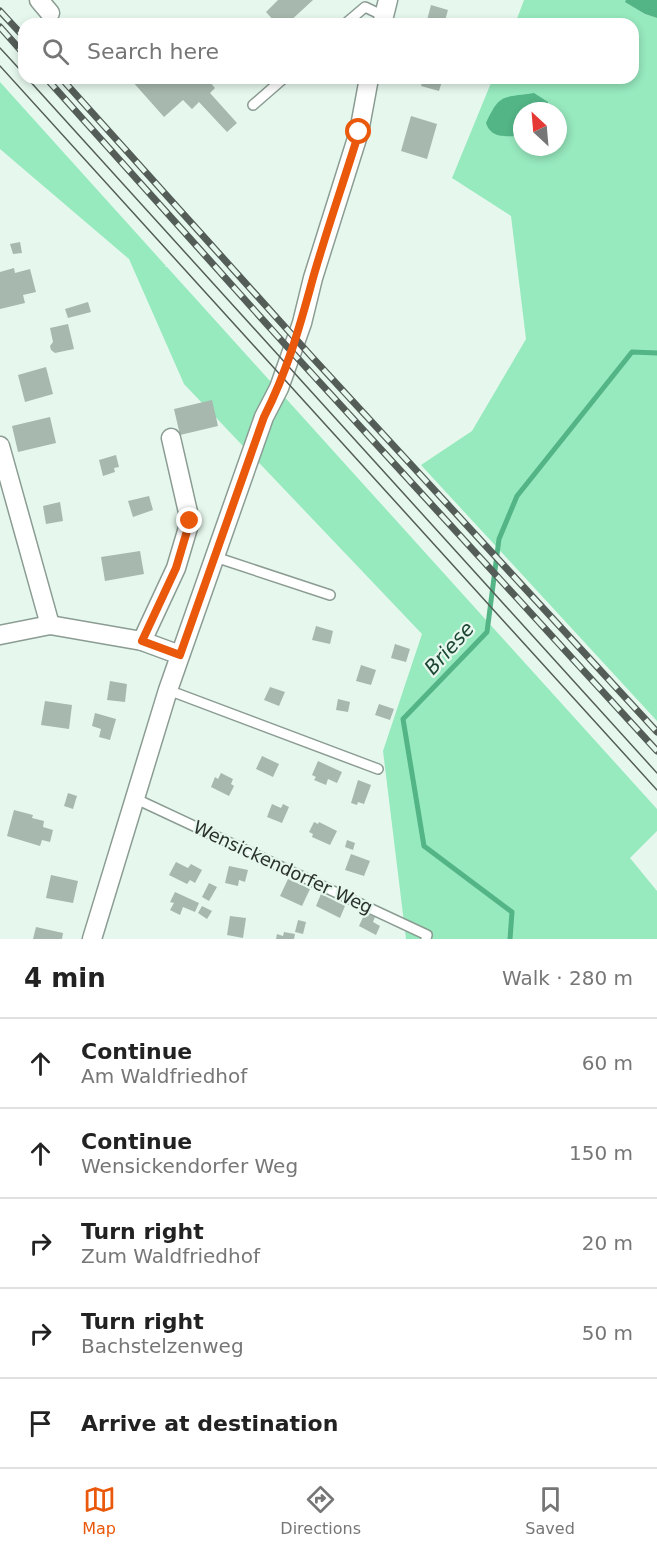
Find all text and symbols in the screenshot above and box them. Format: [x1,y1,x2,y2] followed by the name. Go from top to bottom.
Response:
[18,18,639,84] search box
[39,35,72,68] icon: search
[87,39,219,64] text: Search here
[513,102,567,156] north arrow
[345,118,371,144] route start
[176,507,202,533] route end
[419,617,479,679] water label: Briese
[190,816,376,918] street label: Wensickendorfer Weg
[24,963,106,993] text: 4 min
[502,966,633,990] text: Walk · 280 m
[81,1039,192,1064] text: Continue
[24,1047,57,1080] icon: ahead
[582,1051,633,1075] text: 60 m
[81,1064,247,1088] text: Am Waldfriedhof
[81,1129,192,1154] text: Continue
[24,1137,57,1170] icon: ahead
[569,1141,633,1165] text: 150 m
[81,1154,298,1178] text: Wensickendorfer Weg
[81,1219,204,1244] text: Turn right
[24,1227,57,1260] icon: right
[582,1231,633,1255] text: 20 m
[81,1244,260,1268] text: Zum Waldfriedhof
[81,1309,204,1334] text: Turn right
[24,1317,57,1350] icon: right
[582,1321,633,1345] text: 50 m
[81,1334,244,1358] text: Bachstelzenweg
[24,1407,57,1440] icon: arrive
[81,1411,338,1436] text: Arrive at destination
[82,1483,116,1538] tab: Map
[280,1483,361,1538] tab: Directions
[525,1483,575,1538] tab: Saved

